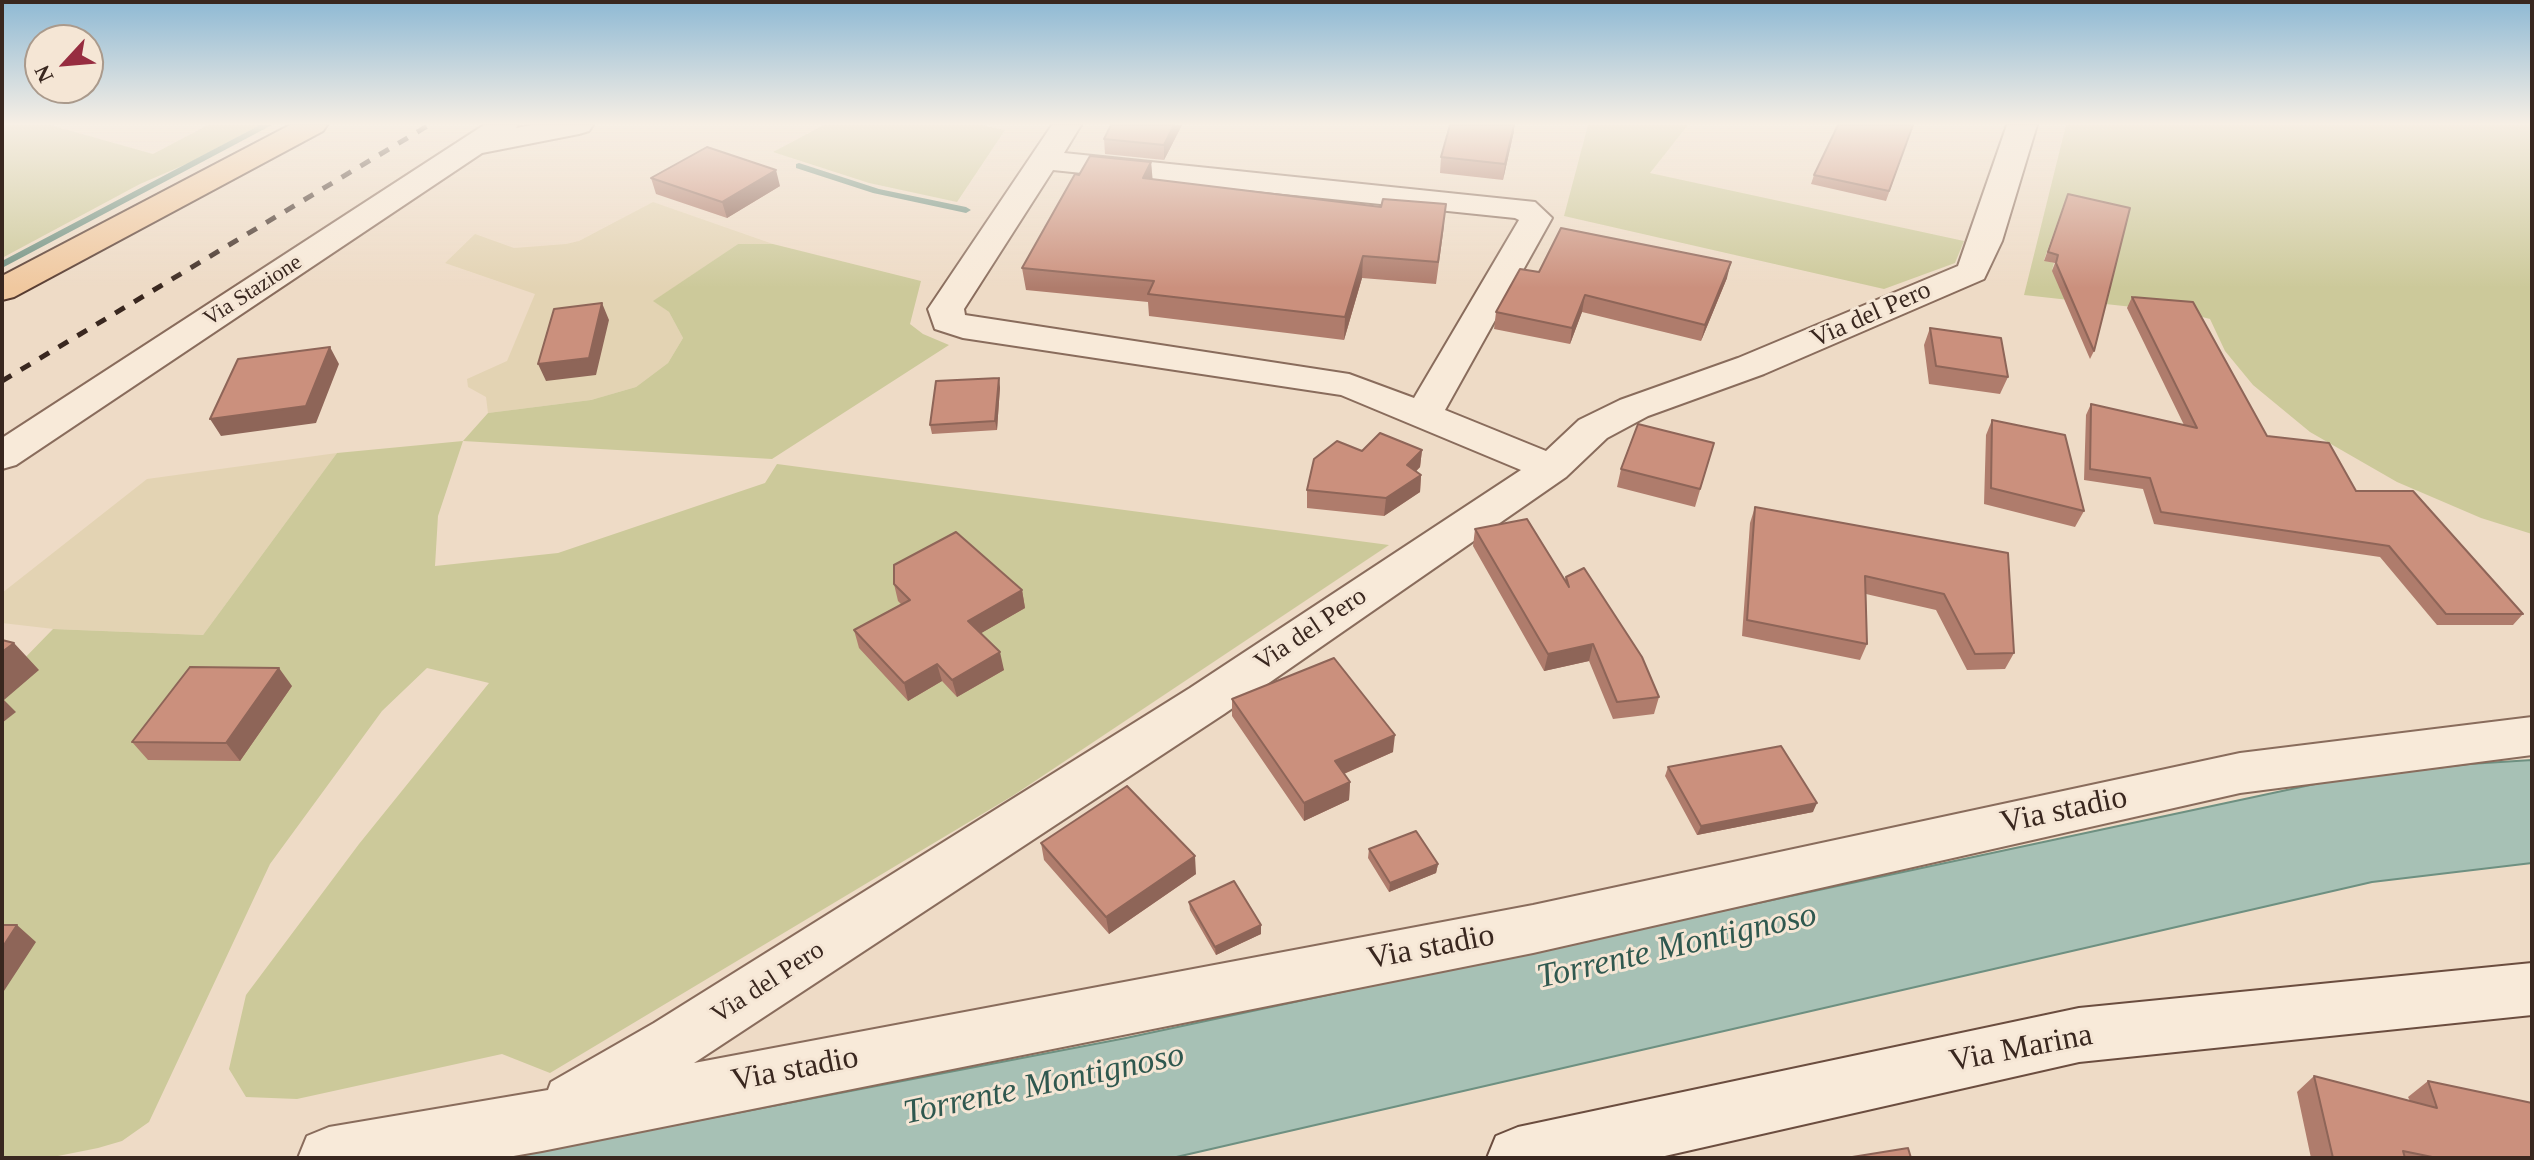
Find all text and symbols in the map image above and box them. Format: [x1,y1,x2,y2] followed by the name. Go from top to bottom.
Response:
[24,24,104,104] north arrow
[29,61,58,86] text: N
[199,250,307,332] street label: Via Stazione
[1806,275,1936,355] street label: Via del Pero
[1249,581,1373,679] street label: Via del Pero
[1997,779,2131,843] street label: Via stadio
[1533,895,1821,999] water label: Torrente Montignoso
[1364,917,1498,979] street label: Via stadio
[706,935,830,1031] street label: Via del Pero
[1946,1016,2096,1082] street label: Via Marina
[900,1035,1188,1135] water label: Torrente Montignoso
[728,1039,862,1101] street label: Via stadio

